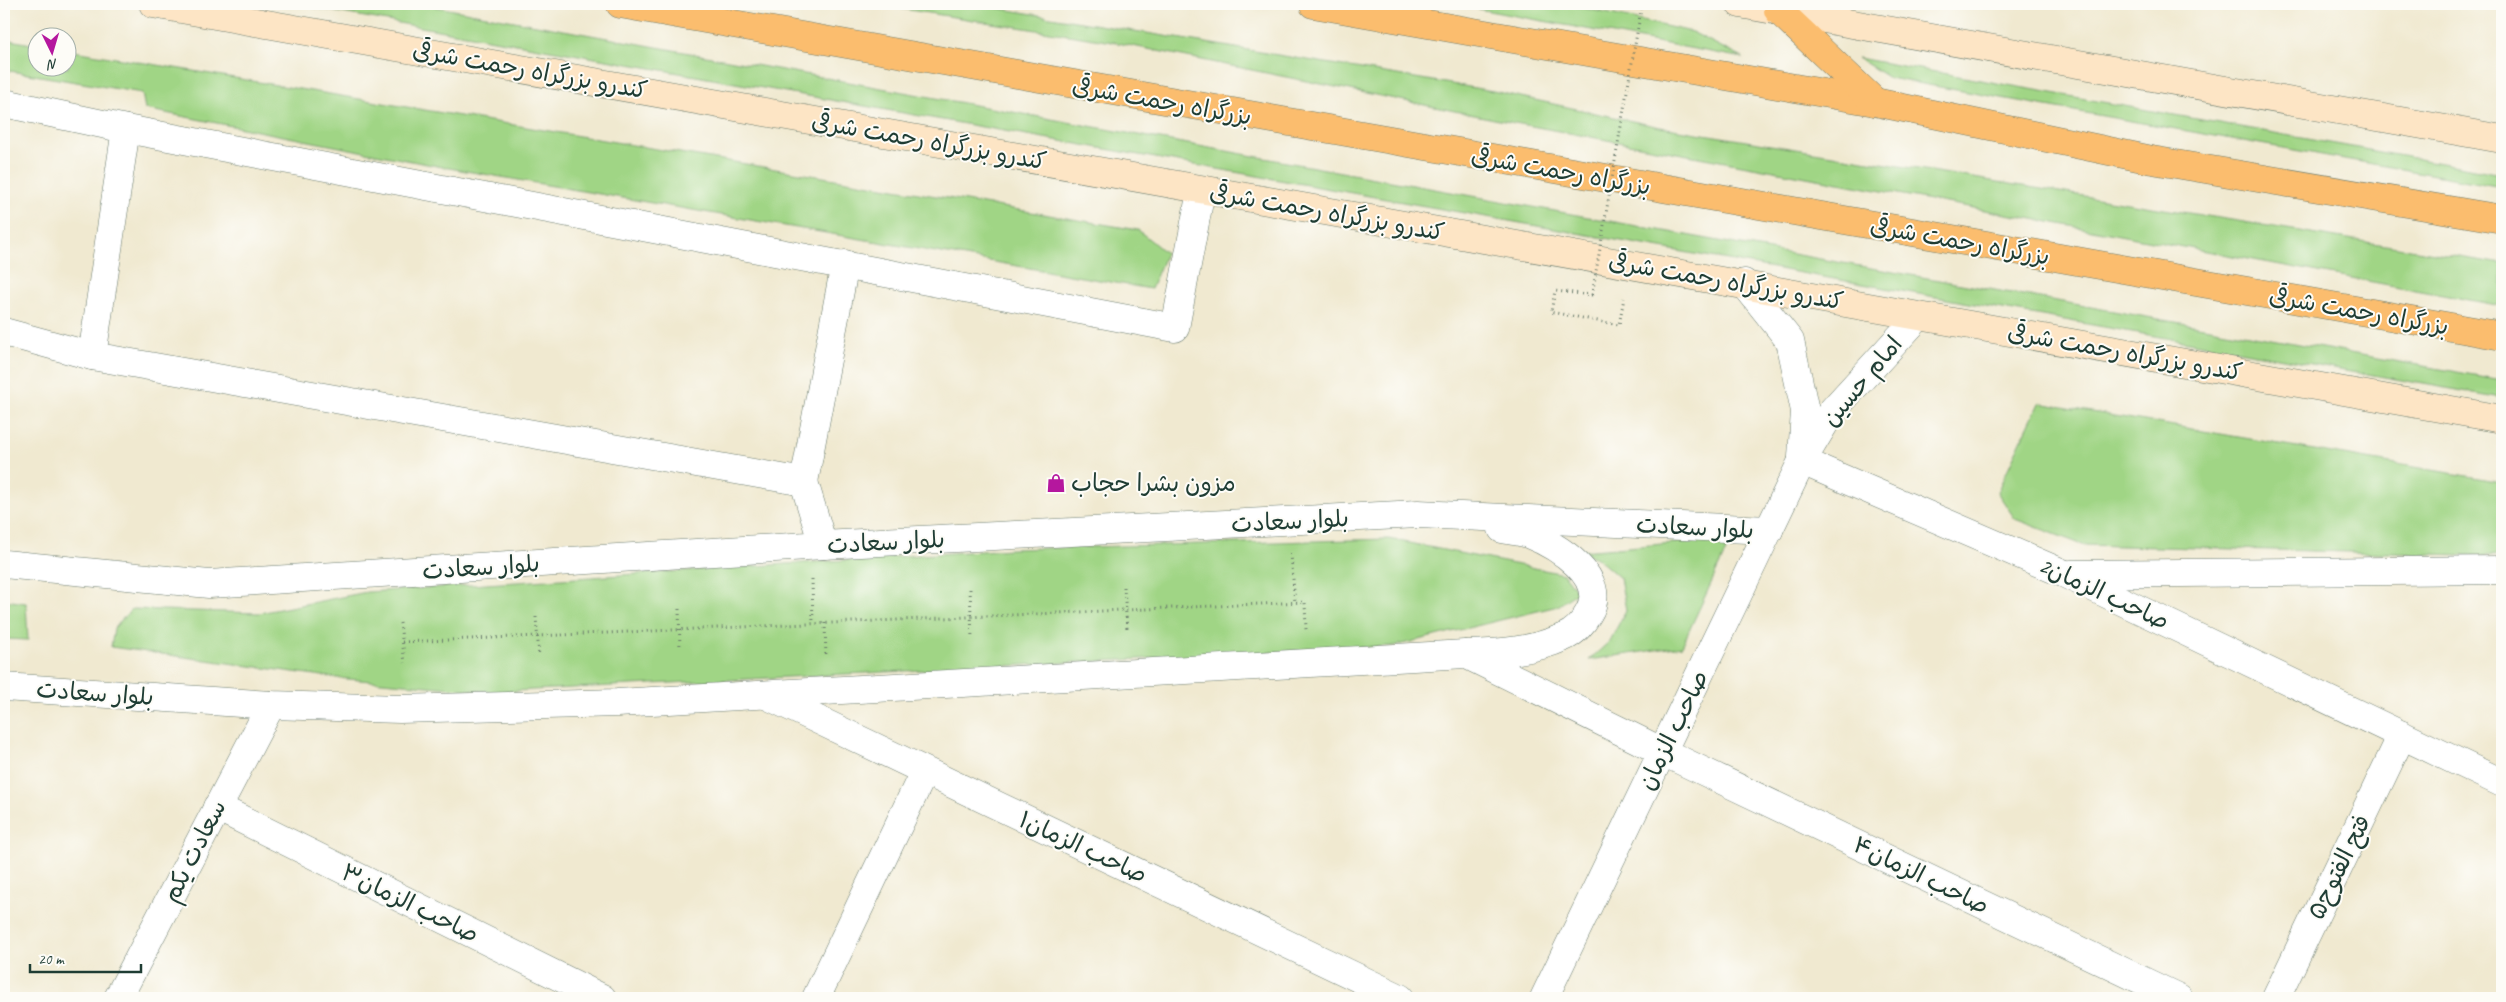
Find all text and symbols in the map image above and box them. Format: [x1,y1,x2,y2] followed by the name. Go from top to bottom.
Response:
[28,28,78,78] north arrow
[410,35,650,105] street label: کندرو بزرگراه رحمت شرقی
[46,56,58,74] text: N
[1070,70,1254,132] street label: بزرگراه رحمت شرقی
[809,106,1049,176] street label: کندرو بزرگراه رحمت شرقی
[1469,140,1653,202] street label: بزرگراه رحمت شرقی
[1207,177,1447,247] street label: کندرو بزرگراه رحمت شرقی
[1868,210,2052,272] street label: بزرگراه رحمت شرقی
[1606,246,1846,316] street label: کندرو بزرگراه رحمت شرقی
[2267,280,2451,342] street label: بزرگراه رحمت شرقی
[2005,317,2245,387] street label: کندرو بزرگراه رحمت شرقی
[1815,330,1911,434] street label: امام حسین
[1071,468,1236,498] place label: مزون بشرا حجاب
[1045,472,1067,494] shop icon: مزون بشرا حجاب
[1230,503,1350,539] street label: بلوار سعادت
[1635,509,1755,545] street label: بلوار سعادت
[826,524,946,560] street label: بلوار سعادت
[421,548,541,586] street label: بلوار سعادت
[2034,550,2174,636] street label: 2صاحب الزمان
[1631,665,1715,795] street label: صاحب الزمان
[35,674,155,712] street label: بلوار سعادت
[155,795,235,909] street label: سعادت یکم
[1014,804,1152,890] street label: صاحب الزمان۱
[2301,810,2378,925] street label: فتح الفتوح۵
[1848,829,1994,921] street label: صاحب الزمان۴
[336,857,484,949] street label: صاحب الزمان۳
[30,942,141,974] scale bar
[38,950,65,969] text: 20 m

